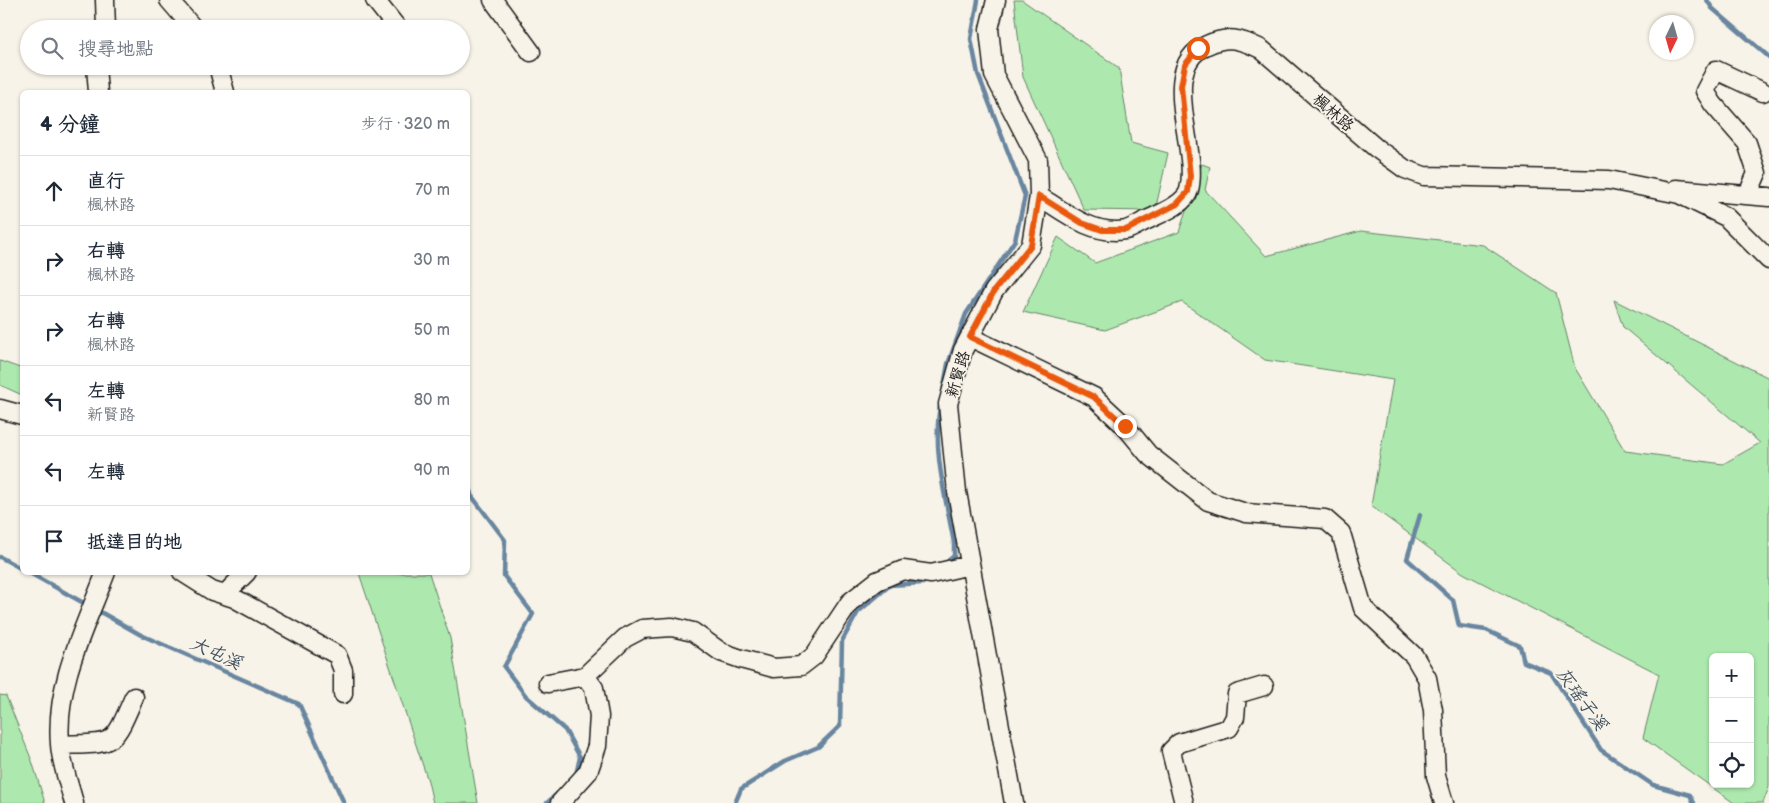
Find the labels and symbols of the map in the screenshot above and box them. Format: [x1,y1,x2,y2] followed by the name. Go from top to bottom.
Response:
[1649,15,1694,60] north arrow
[1187,37,1210,60] route start
[1309,90,1357,136] street label: 楓林路
[942,349,975,400] street label: 新賢路
[1114,415,1137,438] route end
[187,633,246,674] water label: 大屯溪
[1552,664,1612,735] water label: 灰瑤子溪

